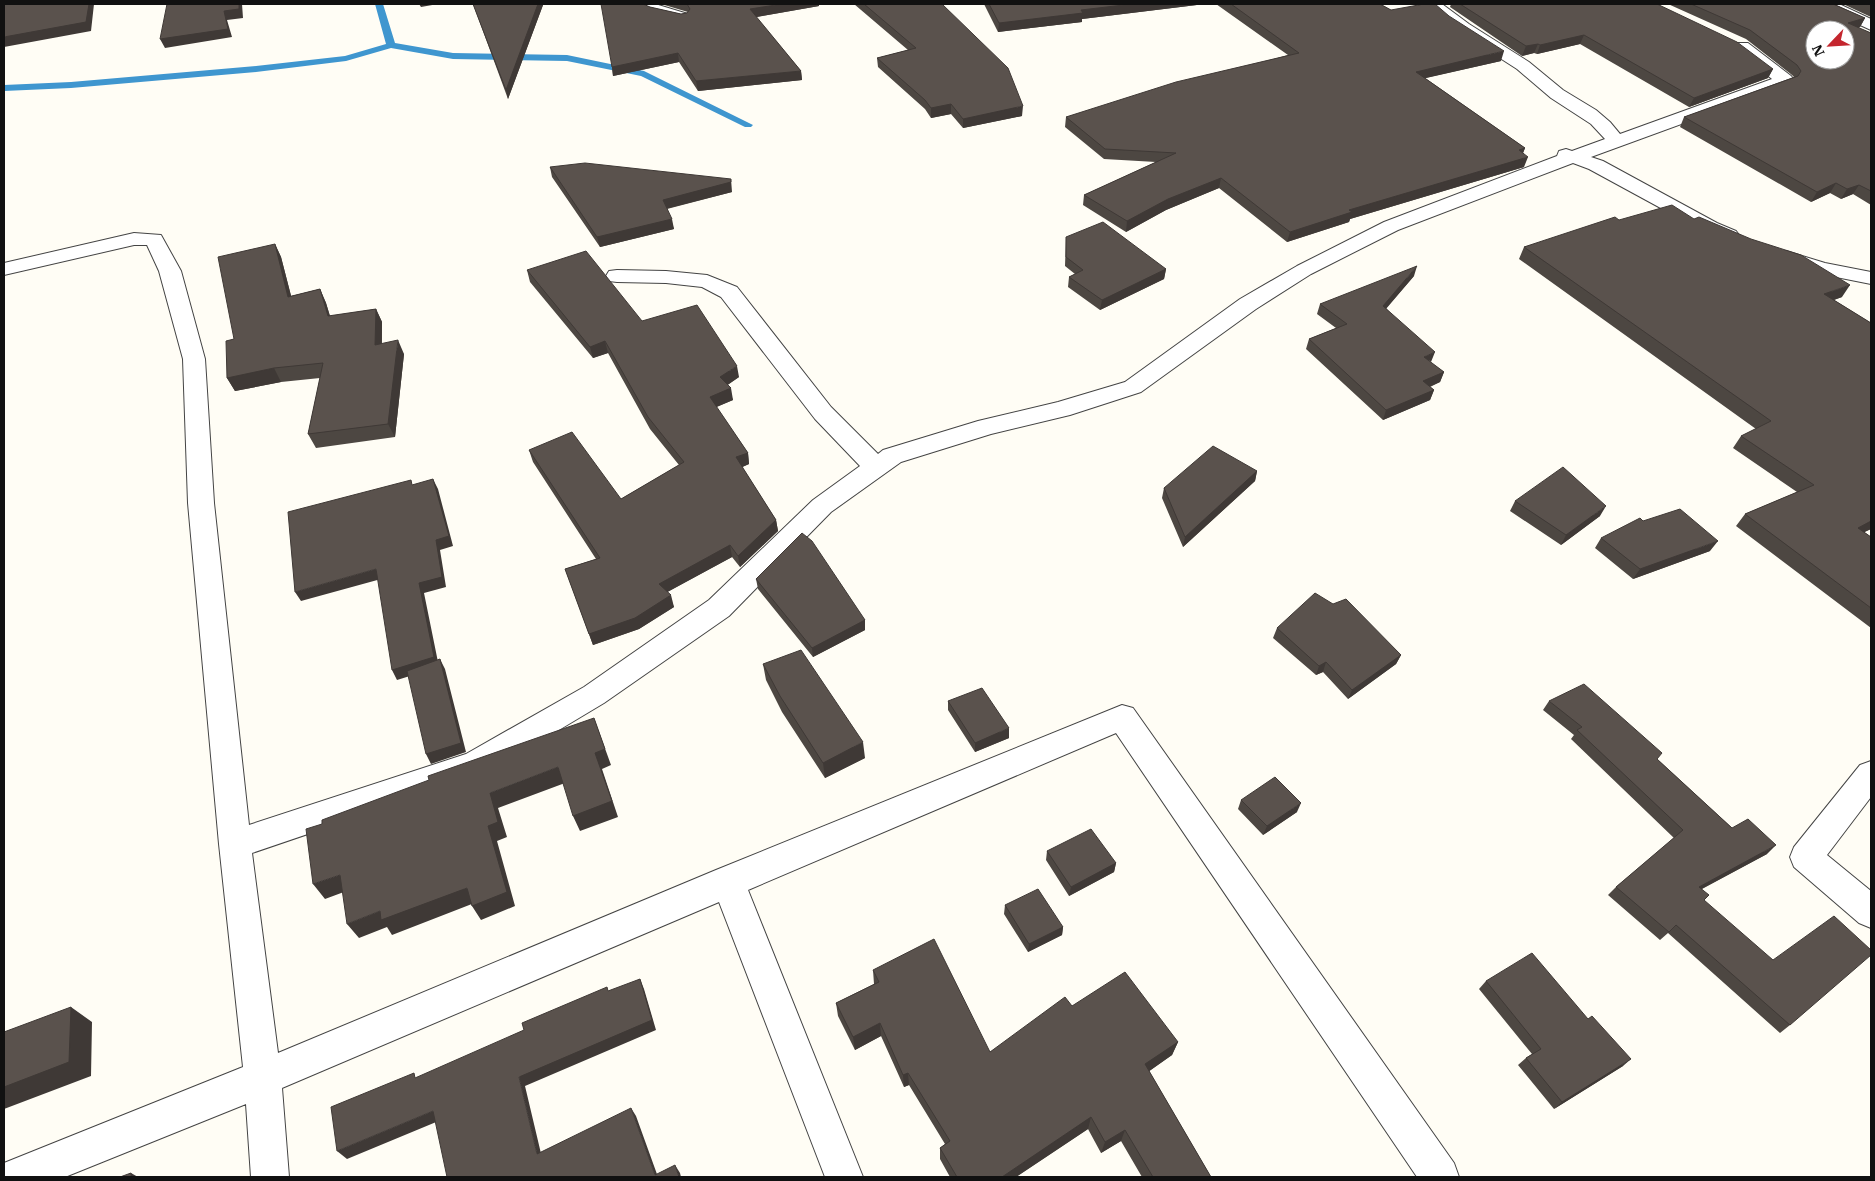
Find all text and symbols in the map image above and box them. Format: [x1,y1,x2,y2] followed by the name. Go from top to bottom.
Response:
[1805,20,1855,70] north arrow
[1808,42,1829,59] text: N

